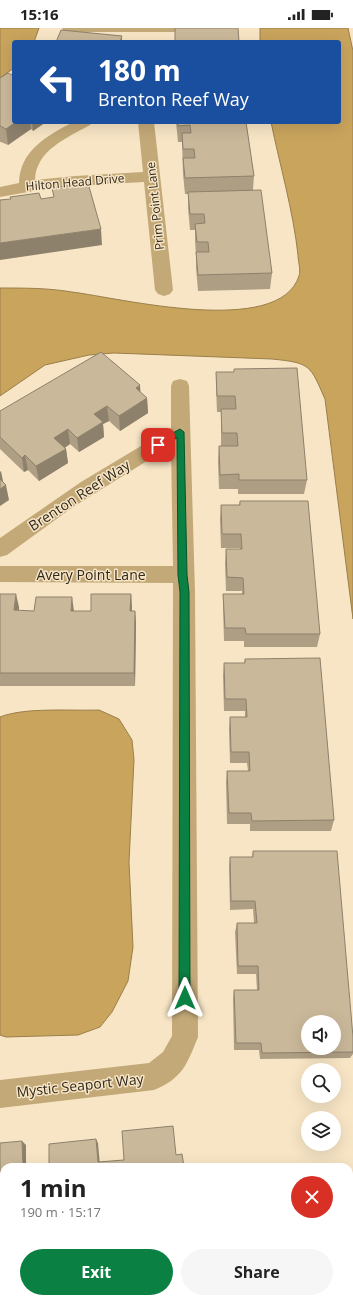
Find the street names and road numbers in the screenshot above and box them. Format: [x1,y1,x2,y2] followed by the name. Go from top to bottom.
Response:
[142,161,168,251] street label: Prim Point Lane
[25,169,125,195] street label: Hilton Head Drive
[25,455,134,535] street label: Brenton Reef Way
[36,565,146,584] street label: Avery Point Lane
[16,1069,145,1101] street label: Mystic Seaport Way

